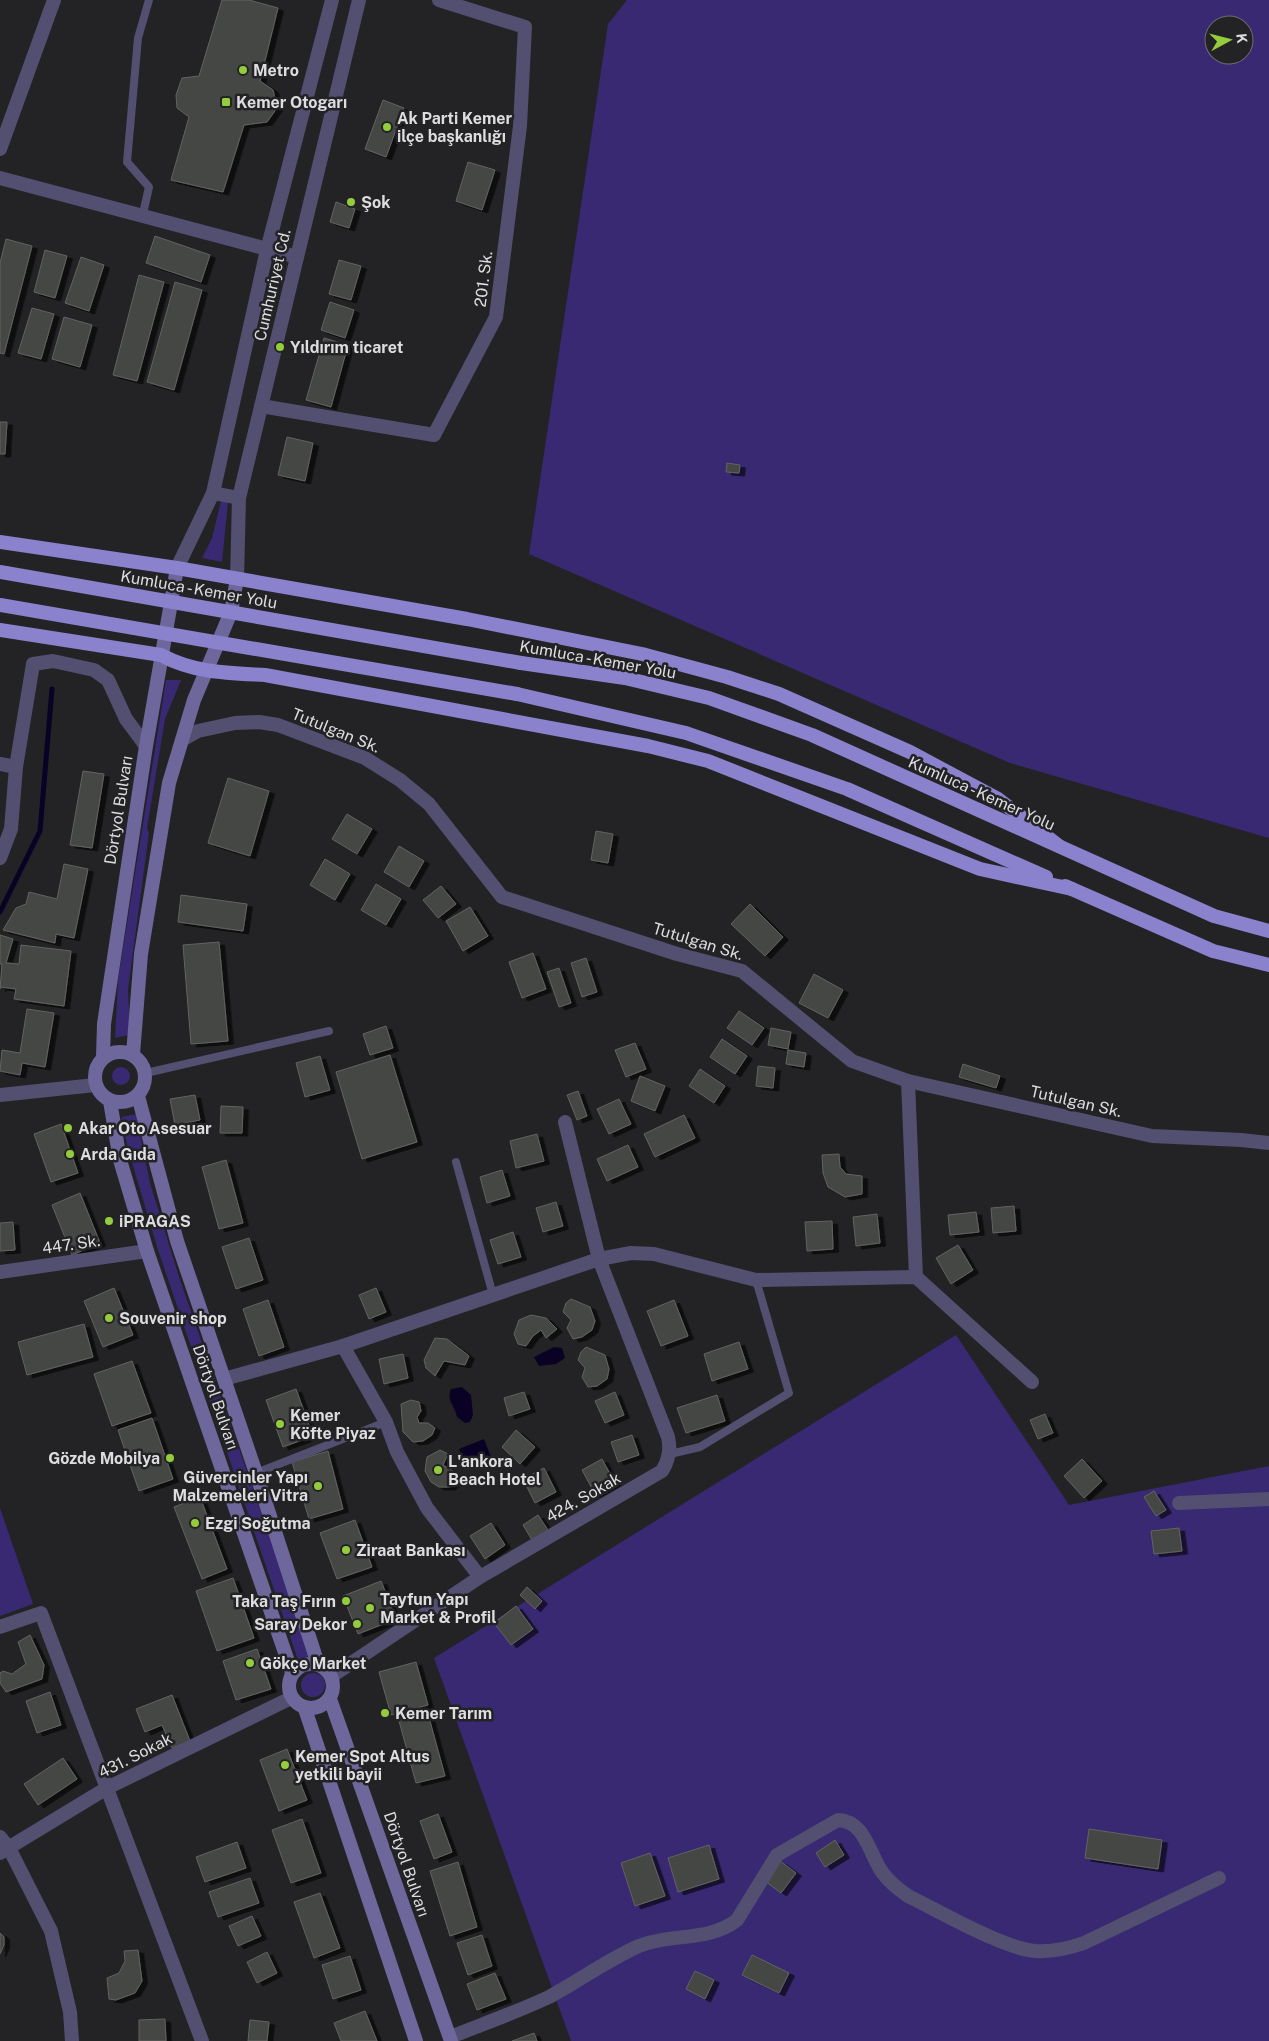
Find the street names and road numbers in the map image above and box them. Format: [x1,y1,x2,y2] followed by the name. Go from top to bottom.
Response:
[250,227,295,343] street label: Cumhuriyet Cd.
[471,250,496,308] street label: 201. Sk.
[119,566,279,613] street label: Kumluca - Kemer Yolu
[518,636,678,683] street label: Kumluca - Kemer Yolu
[289,704,383,757] street label: Tutulgan Sk.
[905,753,1058,834] street label: Kumluca - Kemer Yolu
[101,754,136,866] street label: Dörtyol Bulvarı
[650,919,745,964] street label: Tutulgan Sk.
[1028,1082,1124,1121] street label: Tutulgan Sk.
[41,1231,101,1258] street label: 447. Sk.
[189,1342,242,1452] street label: Dörtyol Bulvarı
[542,1468,624,1527] street label: 424. Sokak
[95,1729,175,1782] street label: 431. Sokak
[380,1809,433,1919] street label: Dörtyol Bulvarı

